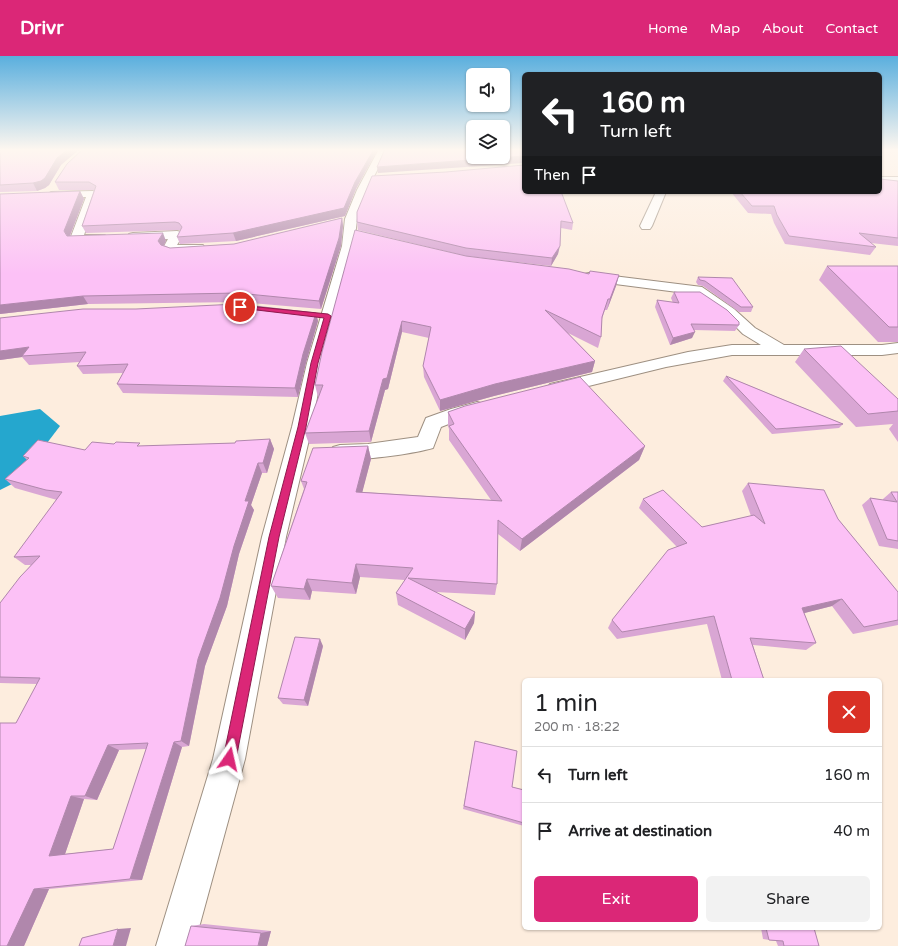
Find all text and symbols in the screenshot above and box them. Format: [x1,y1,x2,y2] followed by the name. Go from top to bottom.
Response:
[20,17,63,39] text: Drivr
[648,20,688,37] text: Home
[710,20,740,37] text: Map
[762,20,804,37] text: About
[826,20,878,37] text: Contact
[466,68,510,164] map controls
[466,68,510,112] button: sound
[600,86,686,120] text: 160 m
[534,88,586,140] icon: left
[466,120,510,164] button: layers
[600,120,672,142] text: Turn left
[578,164,600,186] icon: arrive
[534,166,570,184] text: Then
[223,290,257,324] pin
[229,296,251,318] icon: arrive
[534,689,598,718] text: 1 min
[828,691,870,733] button: close
[534,719,620,735] text: 200 m · 18:22
[208,738,250,780] position arrow
[534,764,556,786] icon: left
[568,766,628,784] text: Turn left
[824,766,870,784] text: 160 m
[534,820,556,842] icon: arrive
[568,822,712,840] text: Arrive at destination
[833,822,870,840] text: 40 m
[534,876,698,922] button: Exit
[706,876,870,922] button: Share

